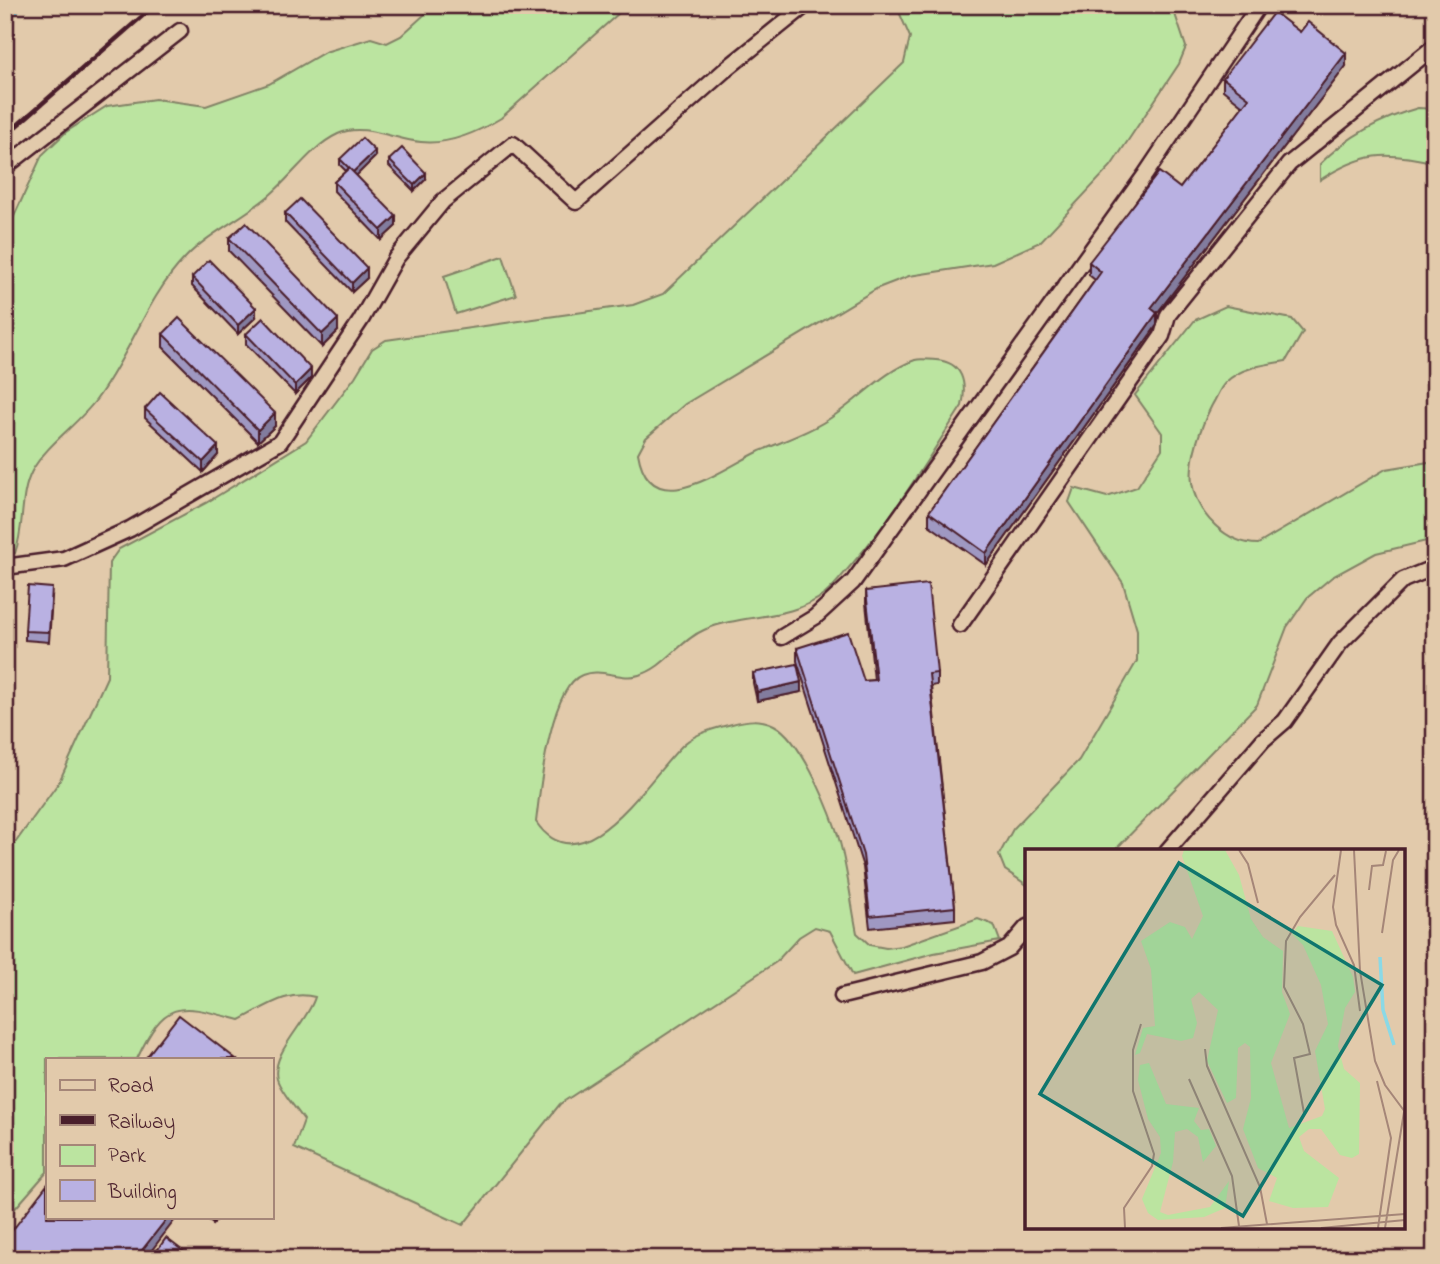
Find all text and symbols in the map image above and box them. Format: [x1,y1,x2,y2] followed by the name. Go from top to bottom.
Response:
[1025,849,1405,1229] inset map
[46,1058,273,1218] legend
[108,1072,154,1102] text: Road
[108,1108,175,1140] text: Railway
[108,1142,147,1172] text: Park
[107,1178,177,1210] text: Building

